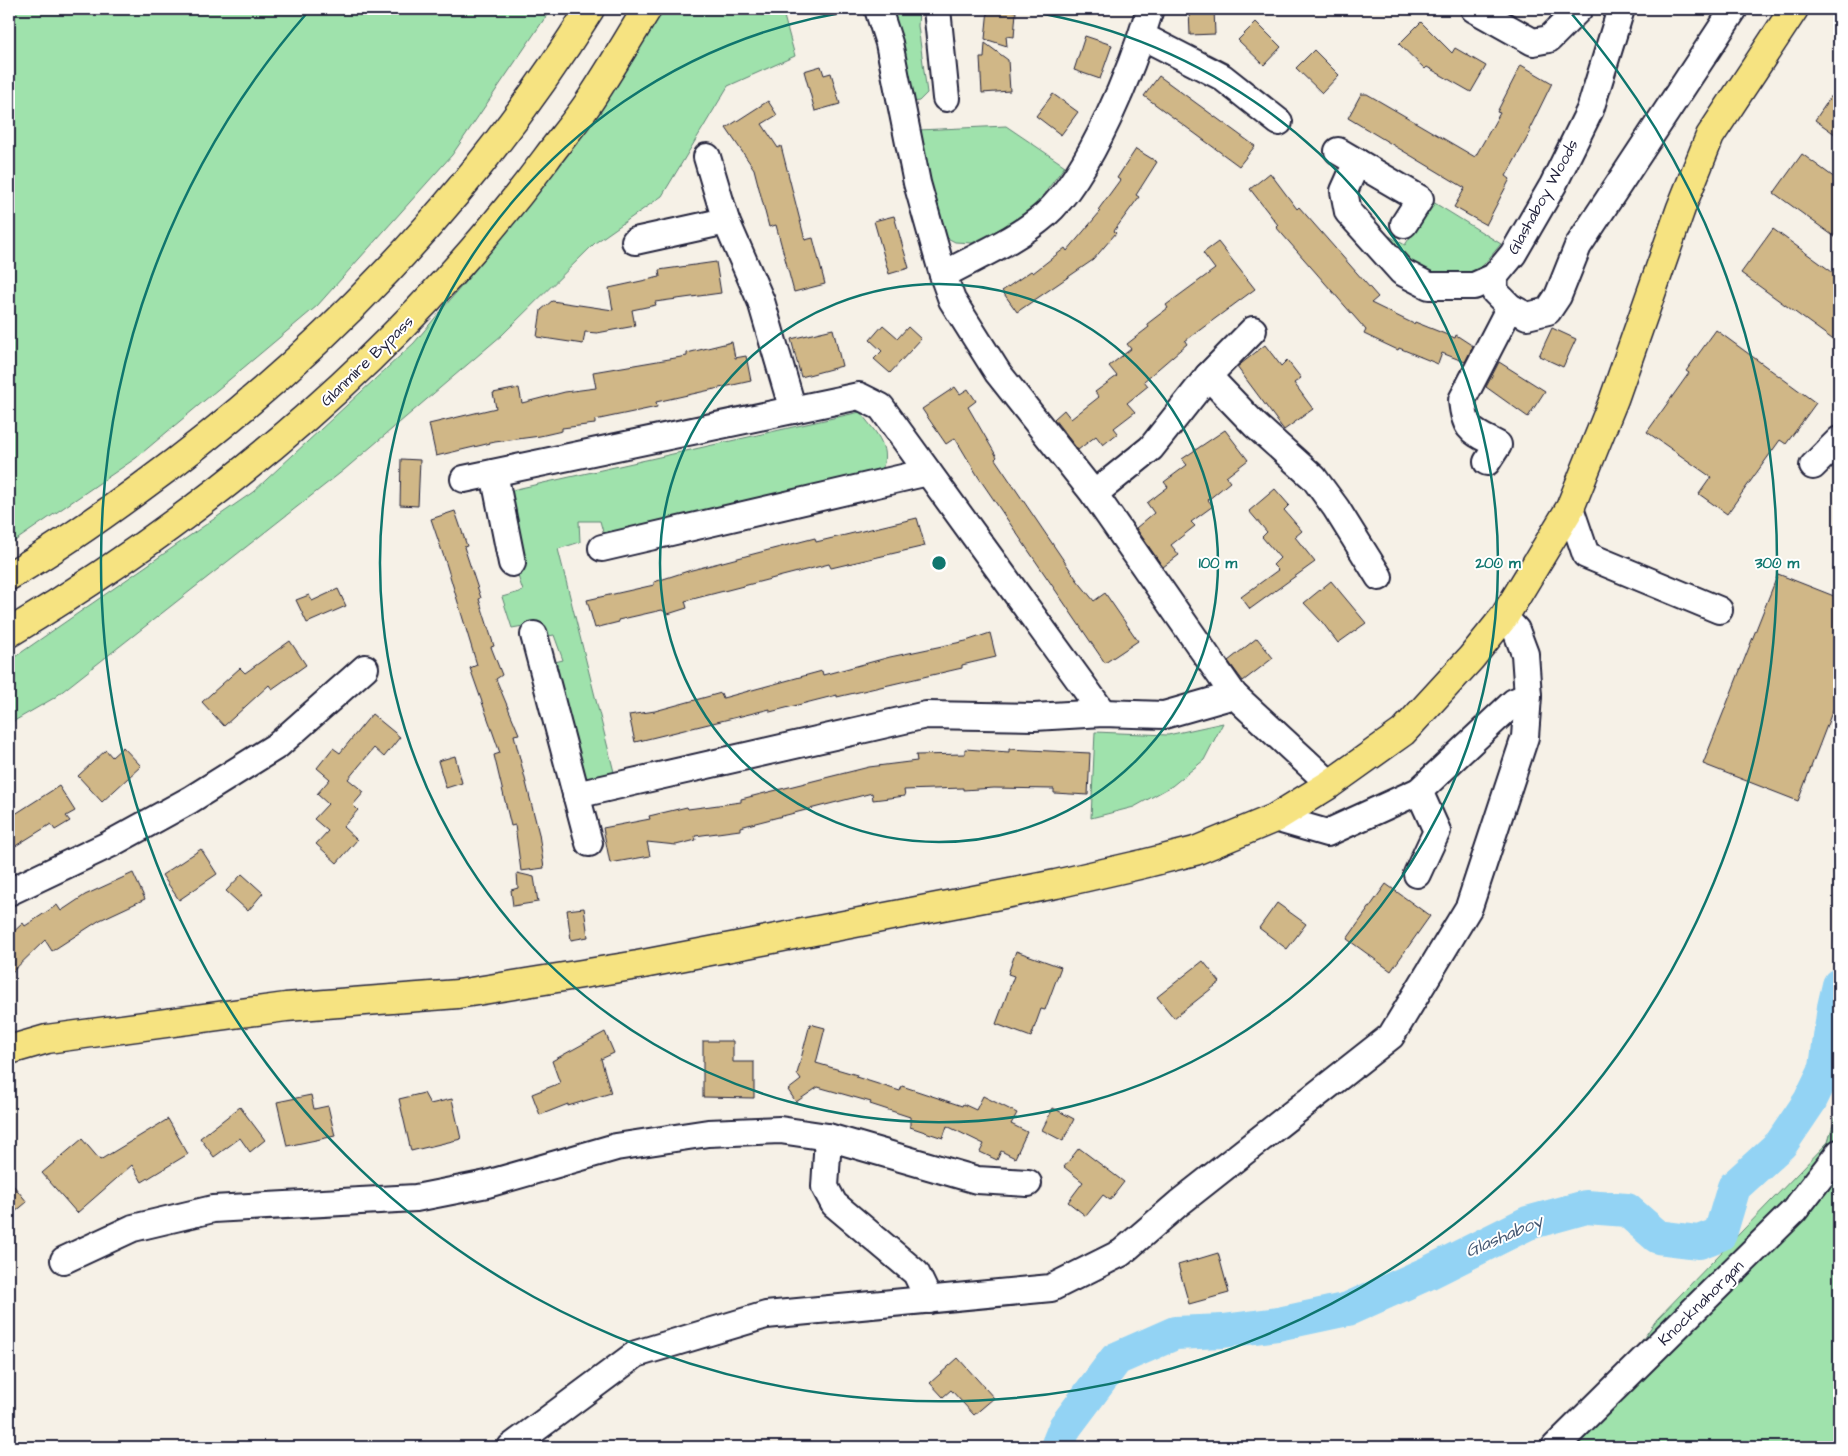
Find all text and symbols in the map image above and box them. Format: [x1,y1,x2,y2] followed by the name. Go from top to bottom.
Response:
[1502,136,1585,259] street label: Glashaboy Woods
[316,311,419,412] street label: Glanmire Bypass
[1199,553,1238,574] text: 100 m
[1474,553,1521,574] text: 200 m
[1754,553,1799,574] text: 300 m
[930,554,948,572] centre of rings
[1462,1208,1549,1264] water label: Glashaboy
[1653,1255,1749,1351] street label: Knocknahorgan

